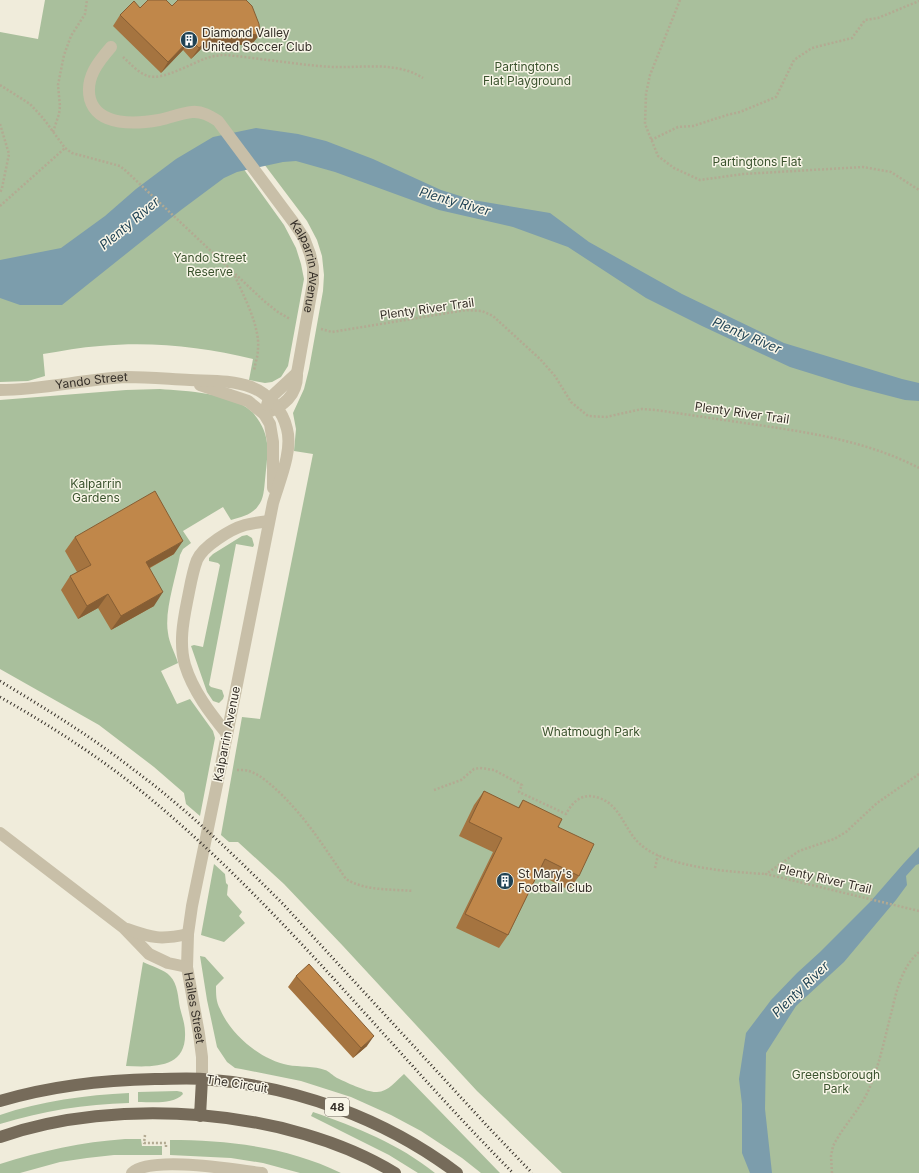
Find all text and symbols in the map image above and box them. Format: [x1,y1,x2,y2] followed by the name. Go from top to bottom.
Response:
[202,25,312,54] place label: Diamond Valley United Soccer Club
[179,30,199,50] building icon: Diamond Valley United Soccer Club
[483,59,571,88] park label: Partingtons Flat Playground
[713,154,801,169] park label: Partingtons Flat
[418,183,493,219] water label: Plenty River
[96,193,163,253] water label: Plenty River
[287,217,321,314] street label: Kalparrin Avenue
[174,250,247,279] park label: Yando Street Reserve
[379,294,475,323] street label: Plenty River Trail
[710,313,785,357] water label: Plenty River
[54,369,128,392] street label: Yando Street
[694,398,790,427] street label: Plenty River Trail
[70,476,122,505] park label: Kalparrin Gardens
[210,685,243,783] street label: Kalparrin Avenue
[542,724,640,739] park label: Whatmough Park
[777,861,873,897] street label: Plenty River Trail
[518,866,592,895] place label: St Mary's Football Club
[495,871,515,891] building icon: St Mary's Football Club
[768,957,833,1020] water label: Plenty River
[181,971,208,1044] street label: Hailes Street
[792,1067,880,1096] park label: Greensborough Park
[205,1071,269,1096] street label: The Circuit
[325,1098,349,1116] road number: 48

